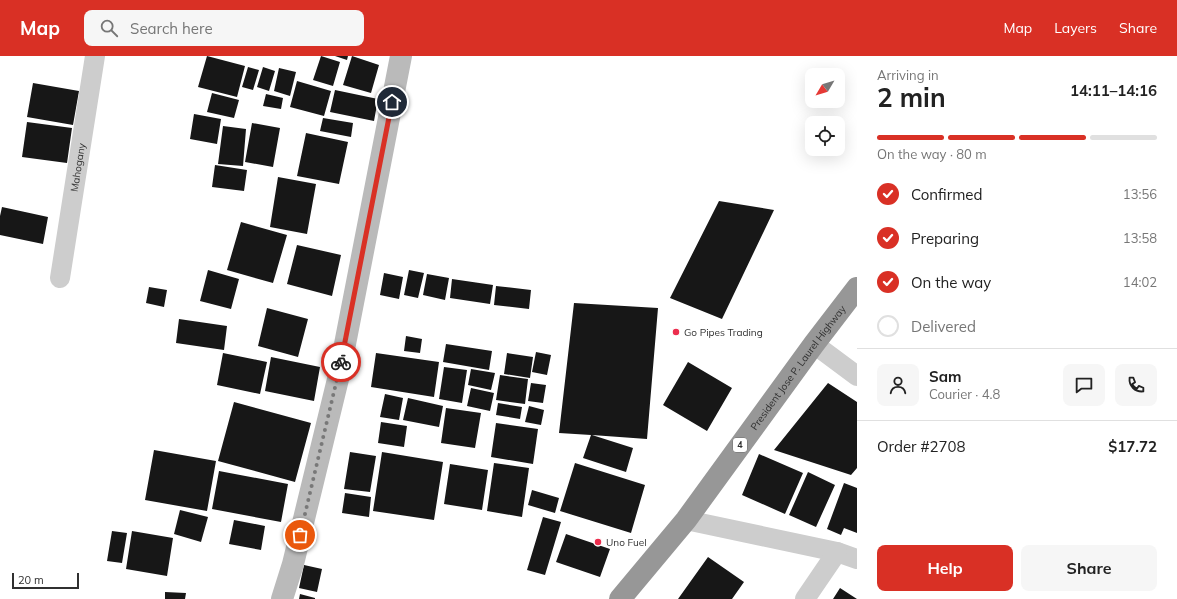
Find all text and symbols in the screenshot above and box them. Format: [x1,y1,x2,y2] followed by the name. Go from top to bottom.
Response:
[84,10,364,46] search box
[20,16,60,40] text: Map
[98,17,120,39] icon: search
[130,19,213,38] text: Search here
[1003,19,1032,37] text: Map
[1054,19,1097,37] text: Layers
[1119,19,1157,37] text: Share
[877,67,939,83] text: Arriving in
[805,68,845,108] north arrow
[805,68,845,156] map controls
[877,81,946,114] text: 2 min
[1070,81,1157,100] text: 14:11–14:16
[375,85,409,119] pin
[381,91,403,113] icon: home
[805,116,845,156] button: locate
[68,141,88,193] street label: Mahogany
[877,146,987,162] text: On the way · 80 m
[877,183,899,205] icon: check
[911,185,982,204] text: Confirmed
[1123,186,1157,202] text: 13:56
[877,227,899,249] icon: check
[911,229,979,248] text: Preparing
[1123,230,1157,246] text: 13:58
[877,271,899,293] icon: check
[911,273,991,292] text: On the way
[1123,274,1157,290] text: 14:02
[748,302,849,433] street label: President Jose P. Laurel Highway
[911,317,976,336] text: Delivered
[684,326,763,339] place label: Go Pipes Trading
[671,327,681,337] marker: Go Pipes Trading
[321,342,361,382] courier
[330,351,352,373] icon: bike
[877,364,919,406] button: person
[1063,364,1105,406] button: chat
[1115,364,1157,406] button: phone
[929,367,961,386] text: Sam
[929,386,1000,402] text: Courier · 4.8
[877,437,965,456] text: Order #2708
[1108,437,1157,456] text: $17.72
[733,438,747,452] road number: 4
[283,518,317,552] pin
[289,524,311,546] icon: bag
[606,536,647,549] place label: Uno Fuel
[593,537,603,547] marker: Uno Fuel
[877,545,1013,591] button: Help
[1021,545,1157,591] button: Share
[12,571,79,590] scale bar
[18,573,44,587] text: 20 m

